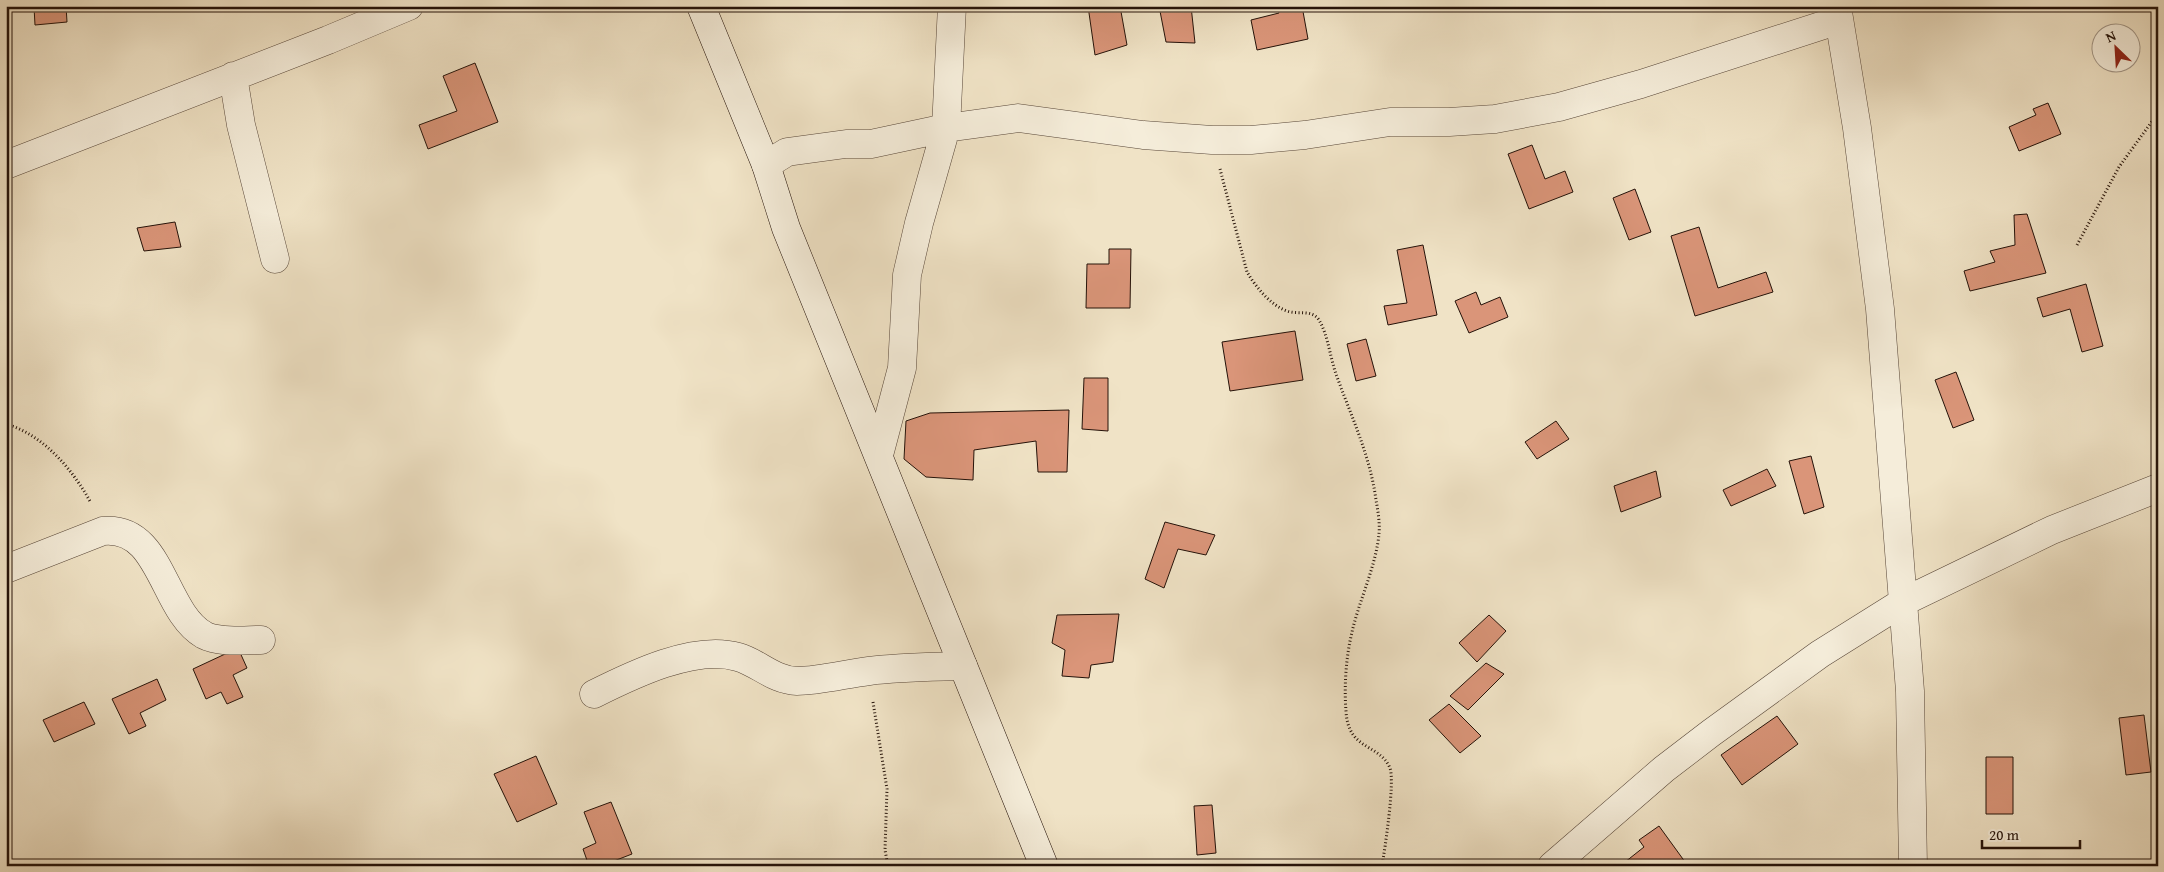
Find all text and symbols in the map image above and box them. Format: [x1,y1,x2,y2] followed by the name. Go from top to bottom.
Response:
[2092,22,2142,72] north arrow
[2102,25,2120,47] text: N
[1982,817,2079,849] scale bar
[1989,824,2020,845] text: 20 m

